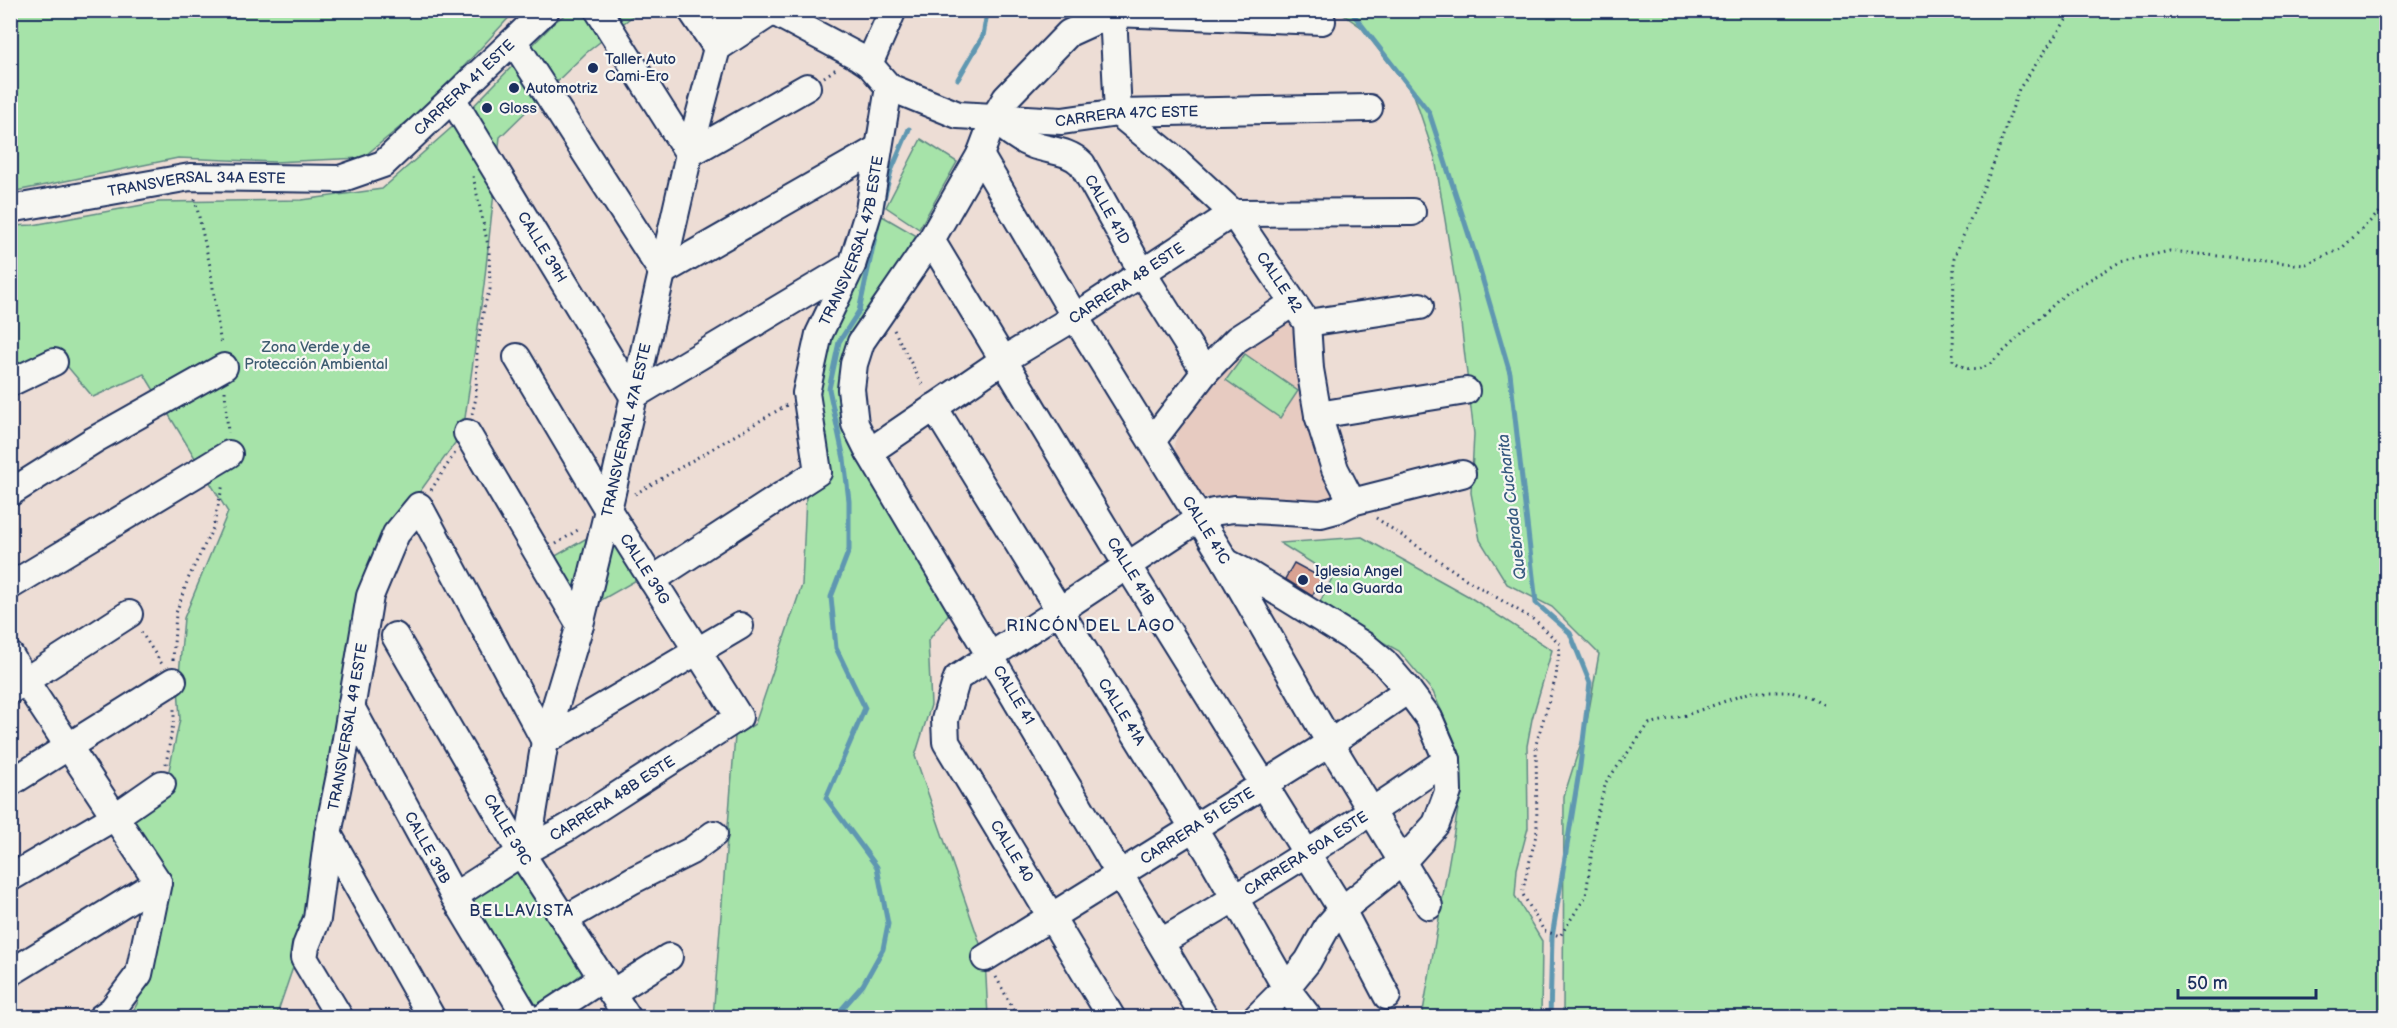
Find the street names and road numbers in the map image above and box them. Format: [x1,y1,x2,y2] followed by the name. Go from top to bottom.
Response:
[410,36,519,140] street label: CARRERA 41 ESTE
[1055,102,1199,131] street label: CARRERA 47C ESTE
[815,154,888,329] street label: TRANSVERSAL 47B ESTE
[106,168,286,201] street label: TRANSVERSAL 34A ESTE
[1080,171,1134,248] street label: CALLE 41D
[513,208,571,286] street label: CALLE 39H
[1065,239,1188,328] street label: CARRERA 48 ESTE
[1252,249,1306,317] street label: CALLE 42
[598,341,656,519] street label: TRANSVERSAL 47A ESTE
[1178,493,1234,568] street label: CALLE 41C
[615,530,674,608] street label: CALLE 39G
[1103,534,1159,609] street label: CALLE 41B
[324,642,372,812] street label: TRANSVERSAL 49 ESTE
[988,662,1039,728] street label: CALLE 41
[1094,675,1150,750] street label: CALLE 41A
[547,752,679,846] street label: CARRERA 48B ESTE
[1137,783,1258,869] street label: CARRERA 51 ESTE
[479,791,536,870] street label: CALLE 39C
[1241,807,1372,900] street label: CARRERA 50A ESTE
[400,808,454,887] street label: CALLE 39B
[986,817,1038,886] street label: CALLE 40

